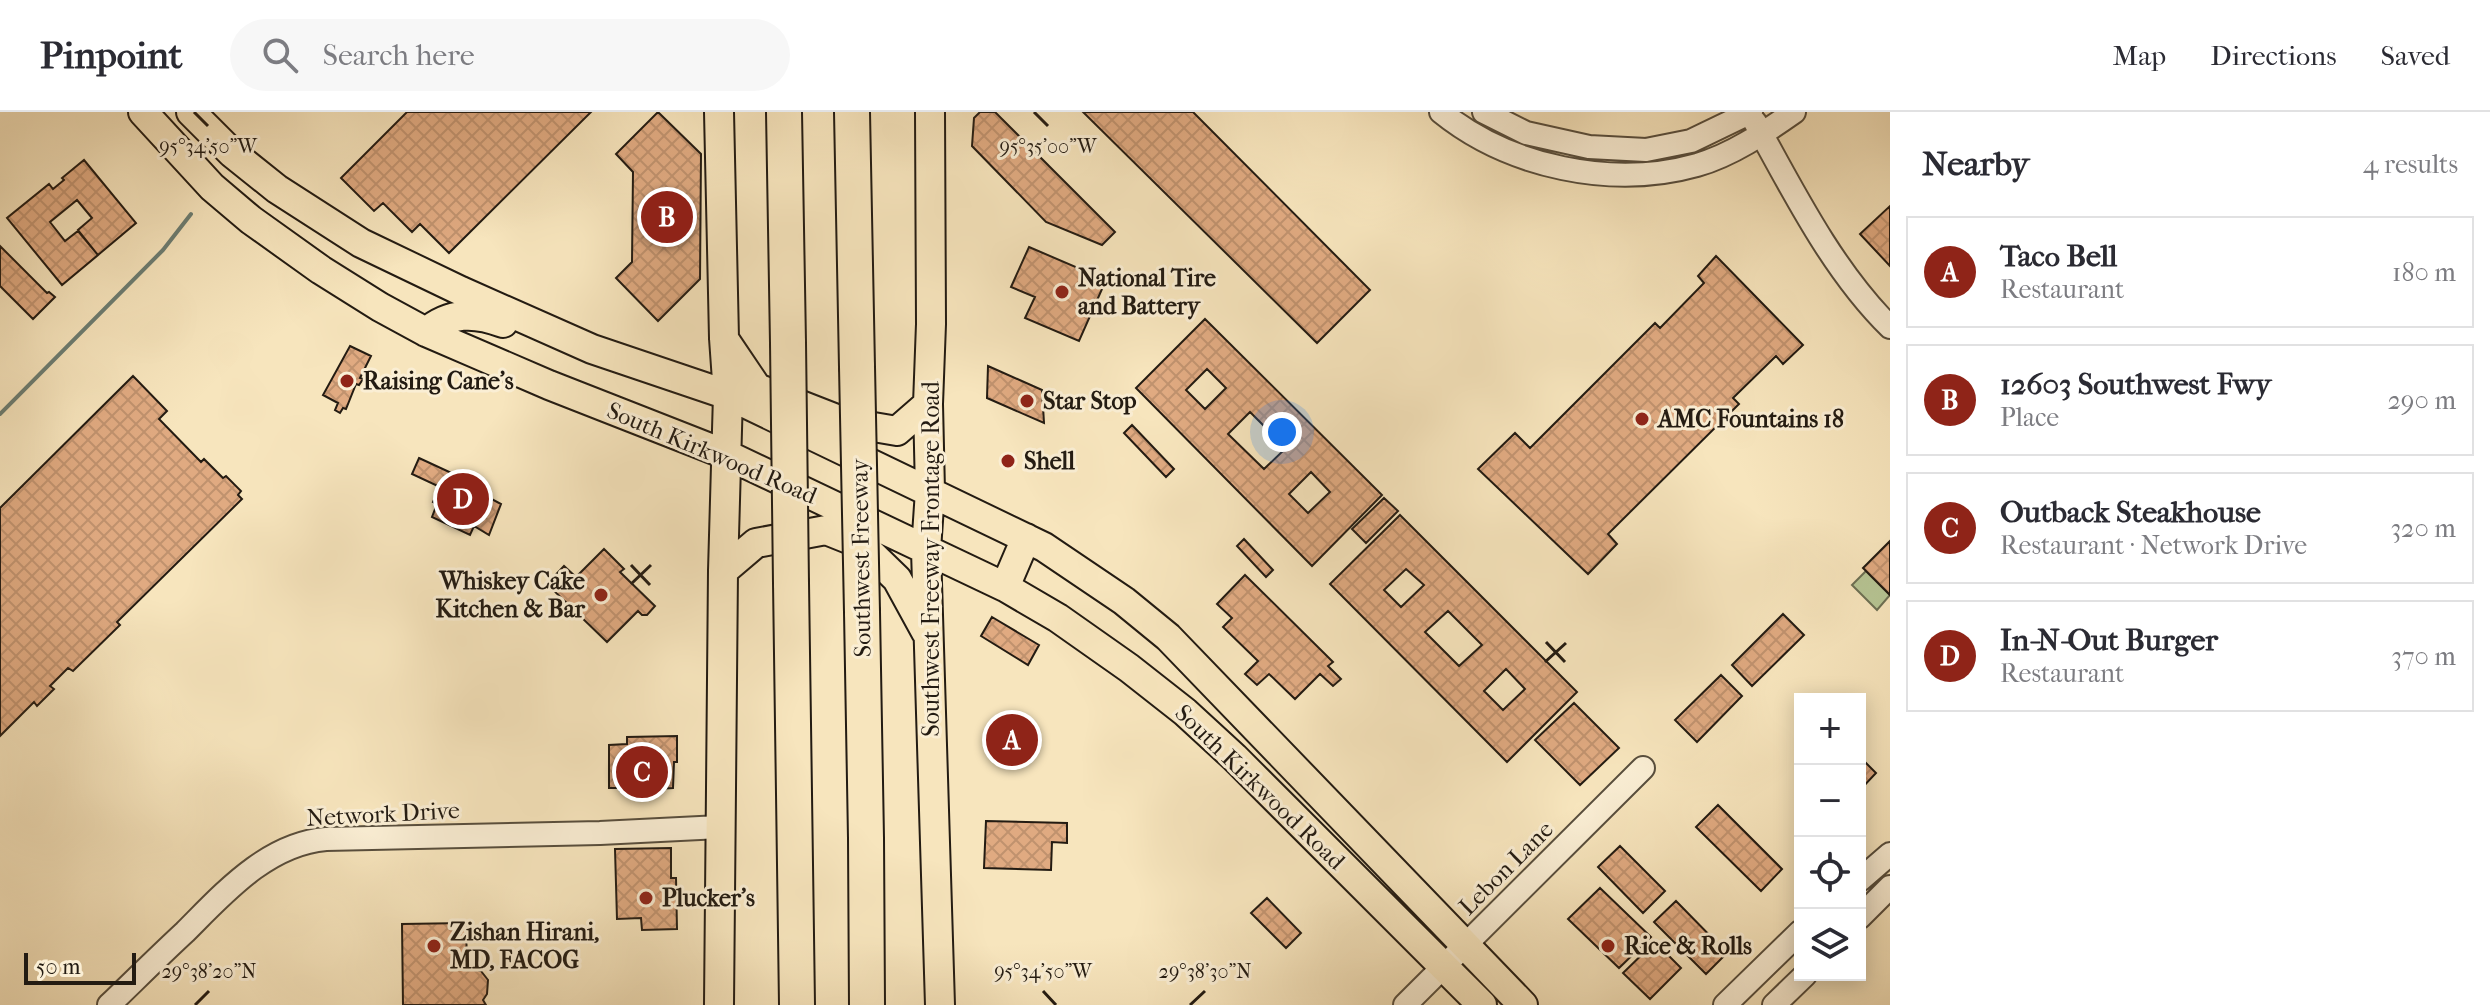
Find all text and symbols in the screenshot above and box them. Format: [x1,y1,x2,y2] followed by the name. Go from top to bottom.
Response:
[230,19,790,91] search box
[40,33,182,78] text: Pinpoint
[258,33,302,77] icon: search
[322,38,475,73] text: Search here
[2113,39,2166,72] text: Map
[2210,39,2337,72] text: Directions
[2381,39,2450,72] text: Saved
[159,135,258,158] text: 95°34'50"W
[999,135,1098,158] text: 95°35'00"W
[1922,144,2029,184] text: Nearby
[2363,149,2458,180] text: 4 results
[641,187,693,247] pin: B
[2000,239,2117,274] text: Taco Bell
[1942,257,1958,288] text: A
[2392,257,2456,288] text: 180 m
[1078,264,1216,320] place label: National Tire and Battery
[2000,274,2124,305] text: Restaurant
[1053,283,1071,301] marker: National Tire and Battery
[363,367,514,395] place label: Raising Cane's
[2000,367,2271,402] text: 12603 Southwest Fwy
[338,372,356,390] marker: Raising Cane's
[917,380,945,737] street label: Southwest Freeway Frontage Road
[1942,385,1958,416] text: B
[2387,385,2456,416] text: 290 m
[1043,387,1137,415] place label: Star Stop
[1018,392,1036,410] marker: Star Stop
[603,396,822,510] street label: South Kirkwood Road
[2000,402,2059,433] text: Place
[1656,405,1844,433] place label: AMC Fountains 18
[1633,410,1651,428] marker: AMC Fountains 18
[1262,412,1302,452] your location
[1024,447,1075,475] place label: Shell
[999,452,1017,470] marker: Shell
[845,457,877,658] street label: Southwest Freeway
[437,469,489,529] pin: D
[2000,495,2261,530] text: Outback Steakhouse
[1941,513,1959,544] text: C
[2390,513,2456,544] text: 320 m
[2000,530,2307,561] text: Restaurant · Network Drive
[435,567,586,623] place label: Whiskey Cake Kitchen & Bar
[592,586,610,604] marker: Whiskey Cake Kitchen & Bar
[2000,623,2218,658] text: In-N-Out Burger
[1940,641,1960,672] text: D
[2391,641,2456,672] text: 370 m
[2000,658,2124,689] text: Restaurant
[1794,693,1866,981] map controls
[1794,693,1866,765] button: +
[1169,699,1351,876] street label: South Kirkwood Road
[986,710,1038,770] pin: A
[616,742,668,802] pin: C
[1794,765,1866,837] button: −
[306,796,461,832] street label: Network Drive
[1453,815,1559,921] street label: Lebon Lane
[1794,837,1866,909] button: locate
[662,884,755,912] place label: Plucker's
[637,889,655,907] marker: Plucker's
[1794,909,1866,981] button: layers
[450,918,599,974] place label: Zishan Hirani, MD, FACOG
[1624,932,1752,960] place label: Rice & Rolls
[425,937,443,955] marker: Zishan Hirani, MD, FACOG
[1599,937,1617,955] marker: Rice & Rolls
[24,949,136,985] scale bar
[36,954,81,980] text: 50 m
[162,960,256,983] text: 29°38'20"N
[994,960,1093,983] text: 95°34'50"W
[1159,960,1251,983] text: 29°38'30"N

